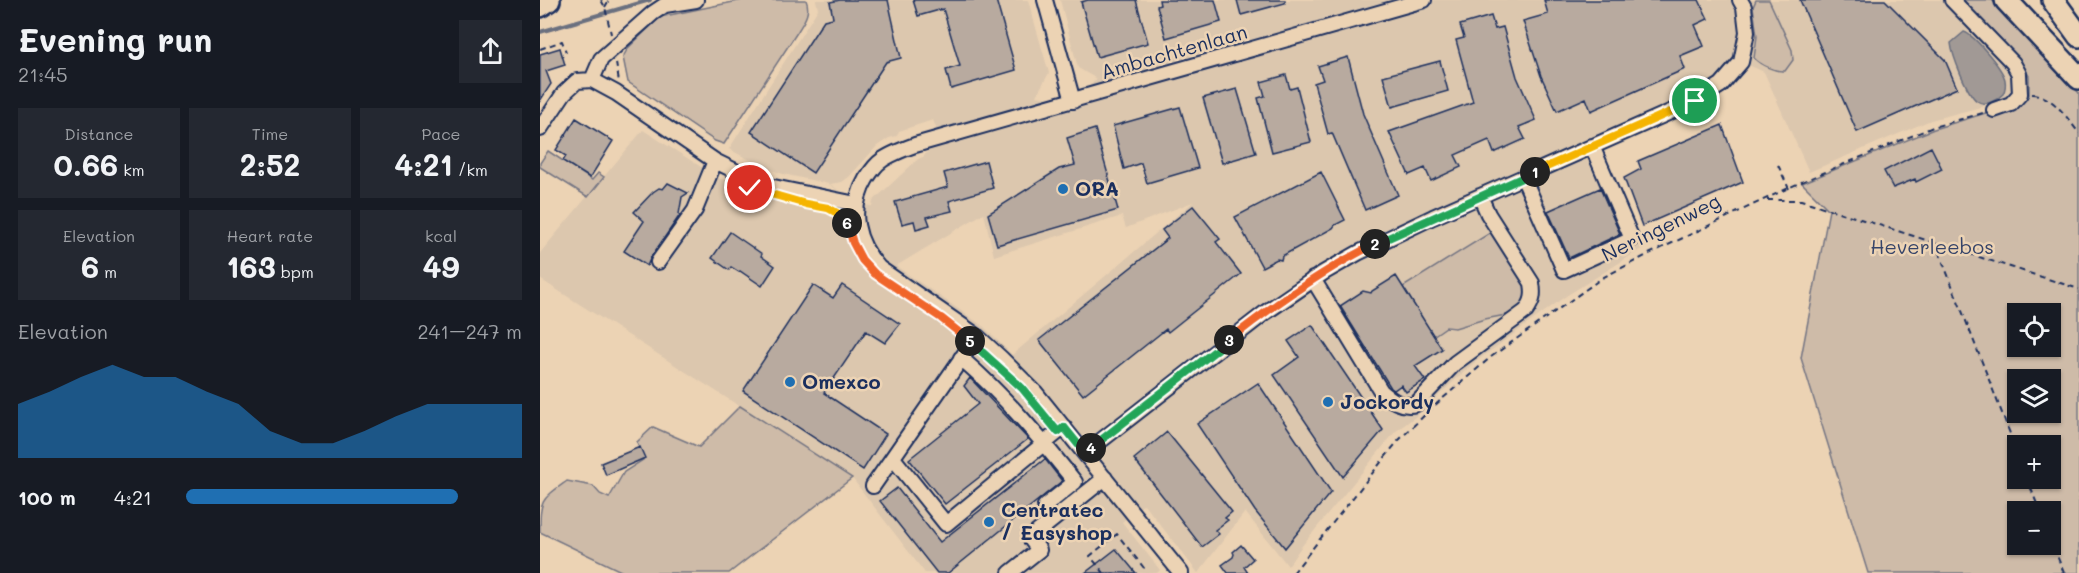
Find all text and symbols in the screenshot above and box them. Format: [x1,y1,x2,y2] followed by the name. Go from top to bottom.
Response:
[18,17,212,60] text: Evening run
[1097,18,1250,84] street label: Ambachtenlaan
[459,20,522,83] button: share
[18,61,68,87] text: 21:45
[1669,75,1720,126] pin
[1678,84,1711,117] icon: arrive
[65,123,133,144] text: Distance
[252,123,288,144] text: Time
[421,123,461,144] text: Pace
[53,144,118,184] text: 0.66
[240,144,300,184] text: 2:52
[394,144,453,184] text: 4:21
[1520,157,1550,187] pin: 1
[118,159,145,180] text: km
[453,159,488,180] text: /km
[1531,161,1539,182] text: 1
[724,162,775,213] pin
[733,171,766,204] icon: check
[1075,175,1119,201] place label: ORA
[1056,182,1070,196] marker: ORA
[1597,187,1724,267] street label: Neringenweg
[832,208,862,238] pin: 6
[842,212,852,233] text: 6
[63,225,135,246] text: Elevation
[227,225,313,246] text: Heart rate
[425,225,457,246] text: kcal
[1360,229,1390,259] pin: 2
[1371,233,1379,254] text: 2
[1870,233,1994,259] park label: Heverleebos
[81,246,99,286] text: 6
[226,246,276,286] text: 163
[422,246,460,286] text: 49
[99,261,117,282] text: m
[276,261,314,282] text: bpm
[2007,303,2061,555] map controls
[2007,303,2061,357] button: locate
[18,318,108,344] text: Elevation
[417,318,522,344] text: 241–247 m
[1214,325,1244,355] pin: 3
[955,326,985,356] pin: 5
[1224,329,1234,350] text: 3
[965,330,975,351] text: 5
[802,368,881,394] place label: Omexco
[2007,369,2061,423] button: layers
[783,375,797,389] marker: Omexco
[1340,388,1434,414] place label: Jockordy
[1321,395,1335,409] marker: Jockordy
[1076,433,1106,463] pin: 4
[2007,435,2061,489] button: +
[1086,437,1096,458] text: 4
[18,484,76,510] text: 100 m
[114,484,152,510] text: 4:21
[1001,496,1112,545] place label: Centratec / Easyshop
[2007,501,2061,555] button: −
[982,515,996,529] marker: Centratec / Easyshop

